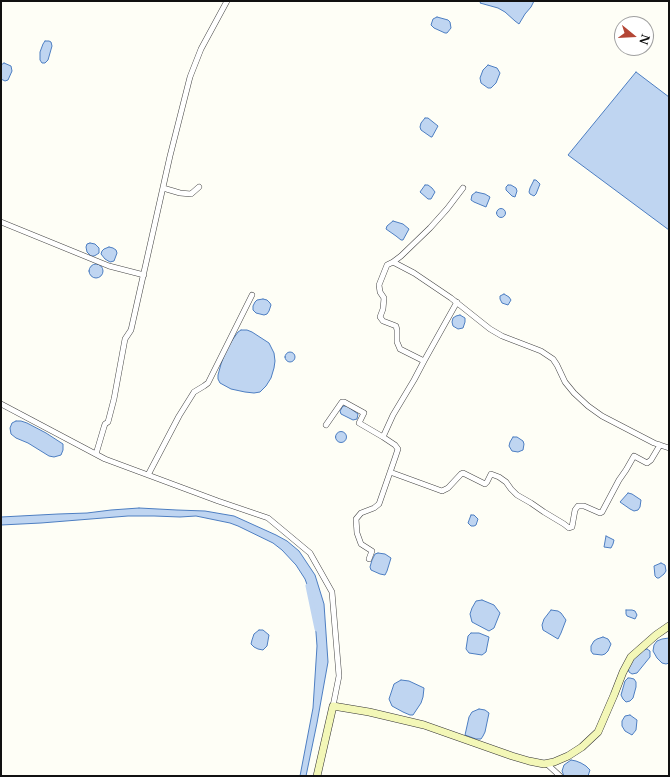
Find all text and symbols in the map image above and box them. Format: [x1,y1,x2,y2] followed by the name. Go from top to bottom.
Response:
[614,16,654,56] north arrow
[636,32,653,46] text: N

